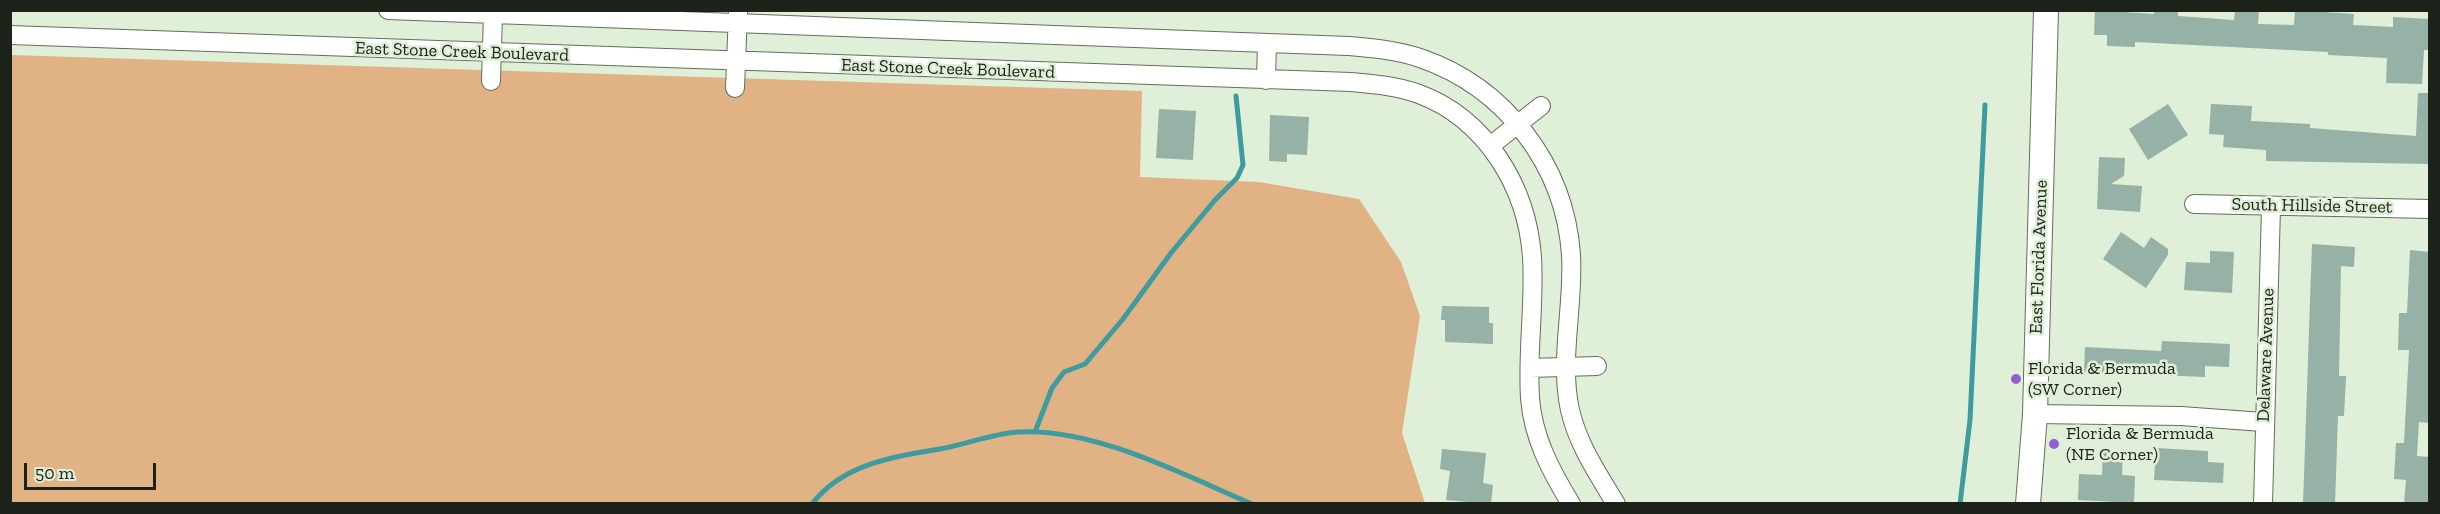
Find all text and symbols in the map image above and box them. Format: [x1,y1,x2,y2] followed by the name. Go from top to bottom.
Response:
[355,37,569,67] street label: East Stone Creek Boulevard
[841,54,1055,84] street label: East Stone Creek Boulevard
[2026,180,2052,334] street label: East Florida Avenue
[2231,194,2393,218] street label: South Hillside Street
[2253,288,2279,422] street label: Delaware Avenue
[2028,358,2176,400] place label: Florida & Bermuda (SW Corner)
[2009,372,2023,386] marker: Florida & Bermuda (SW Corner)
[2066,423,2214,466] place label: Florida & Bermuda (NE Corner)
[2047,437,2061,451] marker: Florida & Bermuda (NE Corner)
[27,451,159,489] scale bar
[35,462,74,484] text: 50 m

